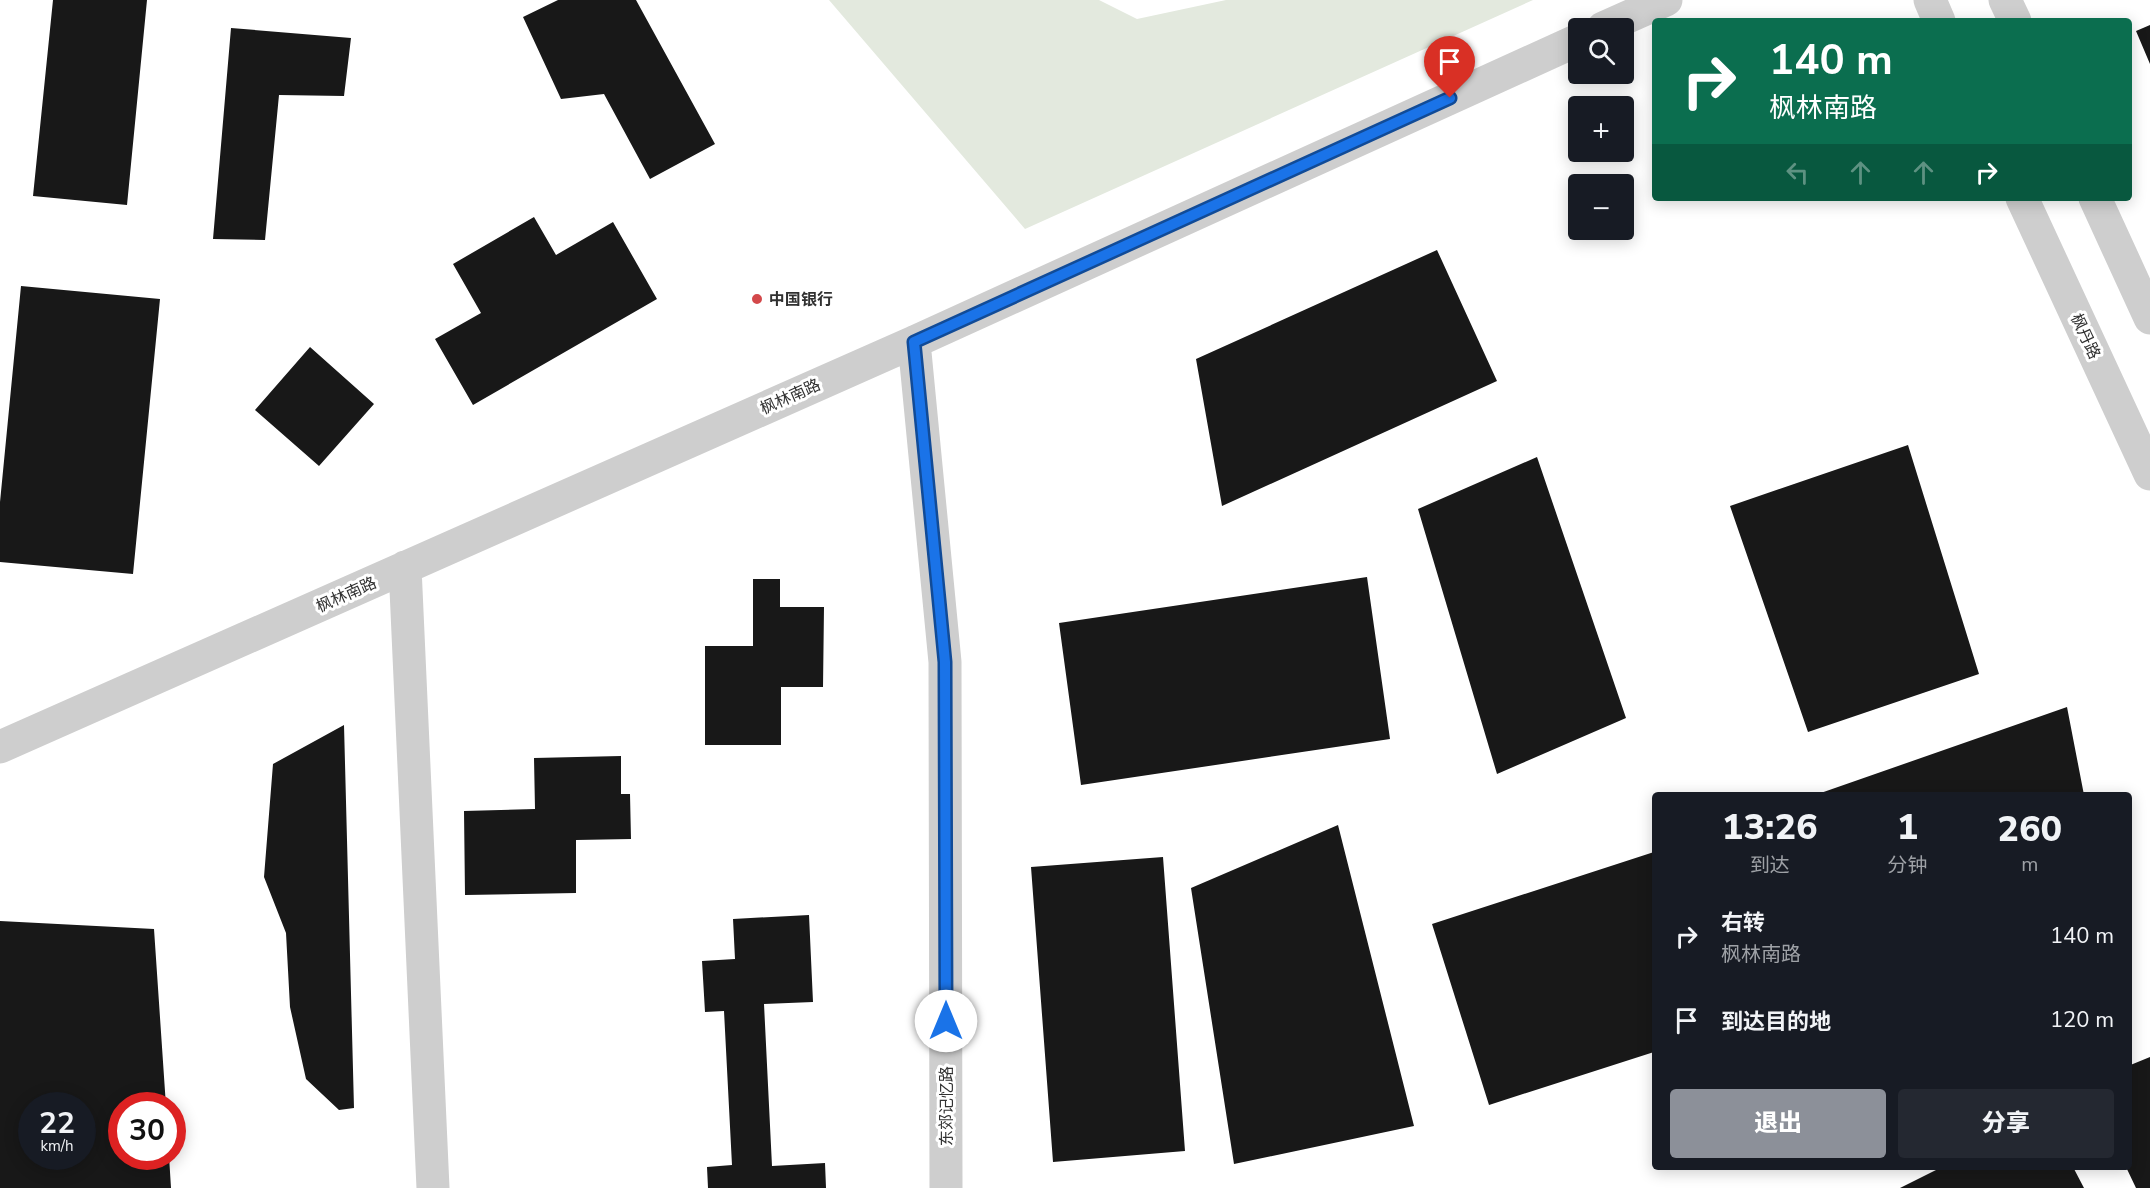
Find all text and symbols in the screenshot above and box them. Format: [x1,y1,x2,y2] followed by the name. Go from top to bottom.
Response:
[1568,18,1634,240] map controls
[1568,18,1634,84] button: search
[1769,32,1893,89] text: 140 m
[1424,36,1475,98] pin
[1670,42,1748,120] icon: right
[1433,45,1466,78] icon: arrive
[1769,90,1877,127] text: 枫林南路
[1568,96,1634,162] button: +
[1781,156,1814,189] icon: left
[1844,156,1877,189] icon: ahead
[1907,156,1940,189] icon: ahead
[1970,156,2003,189] icon: right
[1568,174,1634,240] button: −
[769,289,833,311] place label: 中国银行
[750,292,764,306] marker: 中国银行
[2065,310,2105,363] street label: 枫丹路
[757,374,824,420] street label: 枫林南路
[313,572,380,618] street label: 枫林南路
[1722,803,1818,852] text: 13:26
[1897,803,1918,852] text: 1
[1997,805,2062,854] text: 260
[2021,851,2038,878] text: m
[1750,852,1790,879] text: 到达
[1887,852,1927,879] text: 分钟
[1721,908,1765,938] text: 右转
[1670,920,1703,953] icon: right
[2050,921,2114,951] text: 140 m
[1721,941,1801,968] text: 枫林南路
[914,989,978,1053] position arrow
[1670,1004,1703,1037] icon: arrive
[2050,1005,2114,1035] text: 120 m
[1721,1007,1831,1037] text: 到达目的地
[936,1066,958,1146] street label: 东郊记忆路
[1670,1089,1886,1158] button: 退出
[1898,1089,2114,1158] button: 分享
[108,1092,186,1170] speed limit sign: 30
[39,1103,75,1144] text: 22
[40,1136,74,1156] text: km/h

